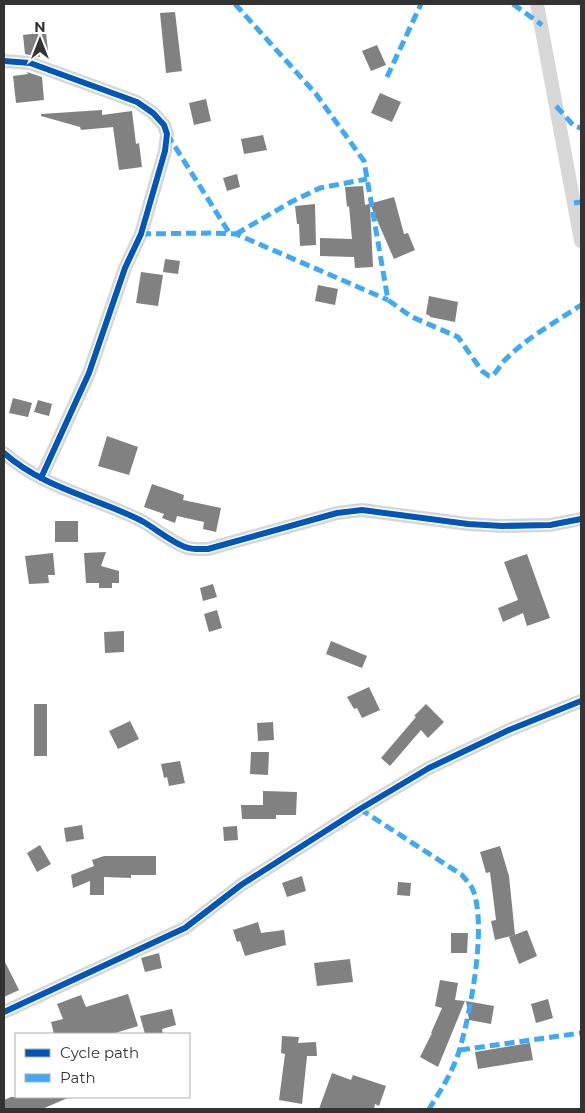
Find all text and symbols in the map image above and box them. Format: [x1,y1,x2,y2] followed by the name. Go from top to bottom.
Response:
[15,15,65,65] north arrow
[34,18,46,36] text: N
[15,1033,190,1098] legend
[60,1043,139,1062] text: Cycle path
[60,1068,96,1087] text: Path

